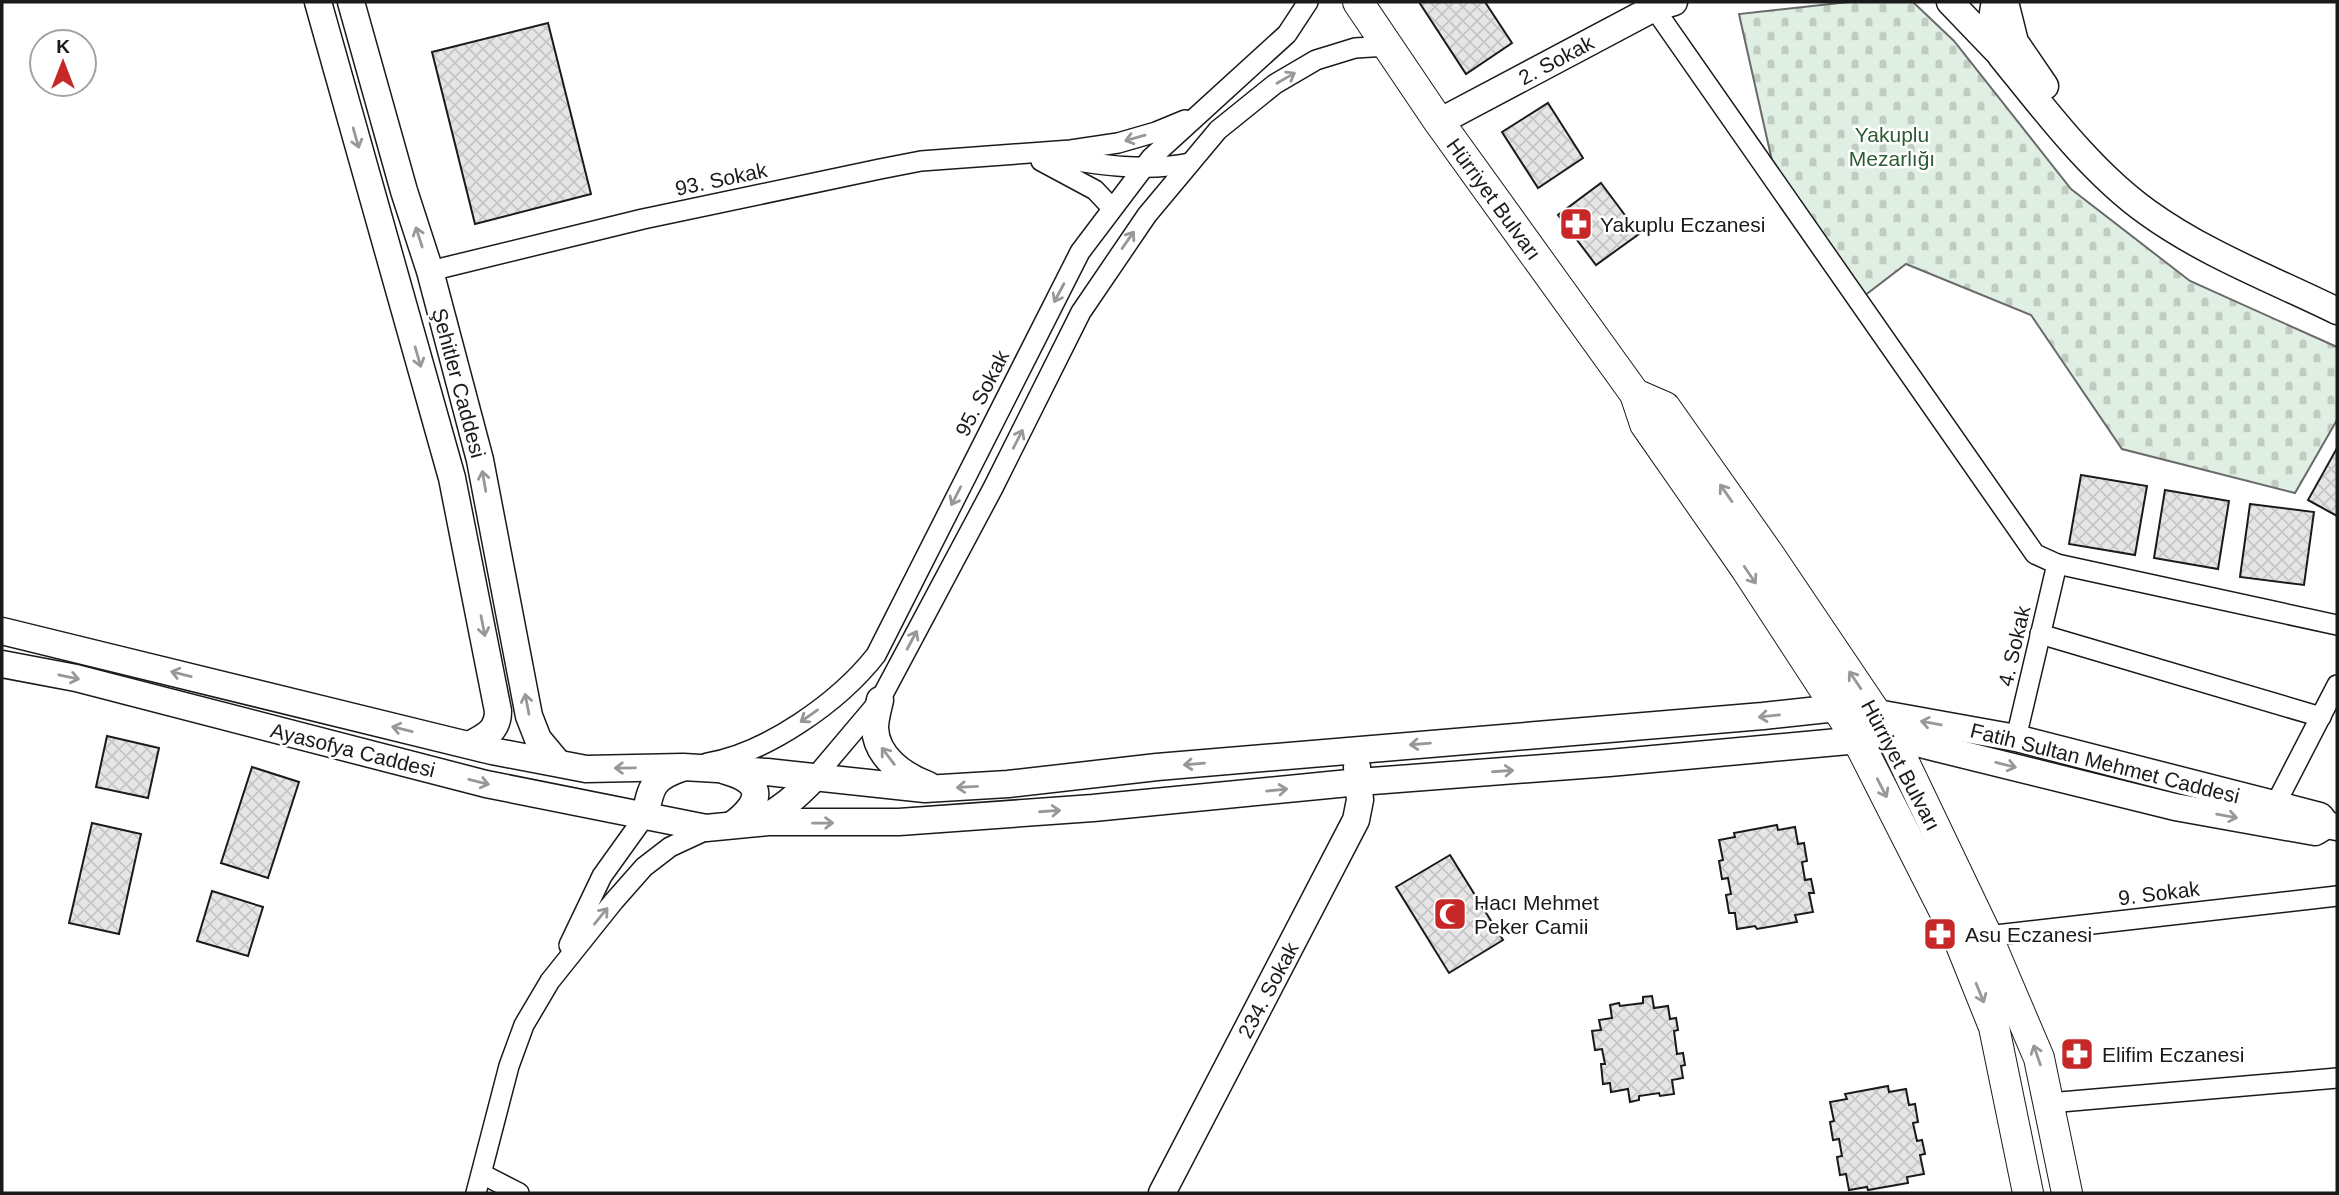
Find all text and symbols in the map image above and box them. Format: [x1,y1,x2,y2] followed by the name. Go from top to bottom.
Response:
[28,28,98,98] north arrow
[1515,30,1598,89] street label: 2. Sokak
[56,36,70,57] text: K
[1275,71,1295,85] one-way arrow
[1849,123,1935,170] park label: Yakuplu Mezarlığı
[351,127,364,149] one-way arrow
[1124,132,1147,145] one-way arrow
[1442,134,1546,264] street label: Hürriyet Bulvarı
[673,158,770,200] street label: 93. Sokak
[1557,205,1595,243] pharmacy icon: Yakuplu Eczanesi
[1600,213,1765,236] place label: Yakuplu Eczanesi
[412,227,424,249] one-way arrow
[1121,231,1135,250] one-way arrow
[1051,282,1065,303] one-way arrow
[428,306,490,460] street label: Şehitler Caddesi
[413,346,426,368] one-way arrow
[951,346,1014,440] street label: 95. Sokak
[1011,429,1025,450] one-way arrow
[477,470,490,493] one-way arrow
[1719,484,1733,503] one-way arrow
[948,485,962,506] one-way arrow
[1742,565,1757,584] one-way arrow
[1994,603,2035,688] street label: 4. Sokak
[476,614,490,637] one-way arrow
[906,630,919,651] one-way arrow
[170,667,193,680] one-way arrow
[57,670,80,684] one-way arrow
[1848,671,1862,690] one-way arrow
[519,693,533,716] one-way arrow
[1857,696,1945,834] street label: Hürriyet Bulvarı
[800,709,819,723] one-way arrow
[1758,709,1781,722] one-way arrow
[1920,715,1943,729] one-way arrow
[268,718,438,782] street label: Ayasofya Caddesi
[1968,718,2242,808] street label: Fatih Sultan Mehmet Caddesi
[391,722,413,735] one-way arrow
[1409,738,1432,751] one-way arrow
[881,747,895,766] one-way arrow
[1183,758,1205,771] one-way arrow
[1994,759,2017,772] one-way arrow
[614,761,637,775] one-way arrow
[1491,764,1514,777] one-way arrow
[467,776,490,789] one-way arrow
[1876,777,1890,798] one-way arrow
[956,780,979,793] one-way arrow
[1265,784,1287,797] one-way arrow
[1038,804,1061,817] one-way arrow
[2215,810,2238,824] one-way arrow
[811,816,834,830] one-way arrow
[2117,877,2201,909] street label: 9. Sokak
[1474,891,1599,938] place label: Hacı Mehmet Peker Camii
[1431,895,1469,933] mosque icon: Hacı Mehmet Peker Camii
[594,907,609,925] one-way arrow
[1921,915,1959,953] pharmacy icon: Asu Eczanesi
[1965,923,2092,946] place label: Asu Eczanesi
[1233,938,1303,1042] street label: 234. Sokak
[1975,982,1988,1004] one-way arrow
[2058,1035,2096,1073] pharmacy icon: Elifim Eczanesi
[2102,1043,2244,1066] place label: Elifim Eczanesi
[2030,1044,2042,1066] one-way arrow

